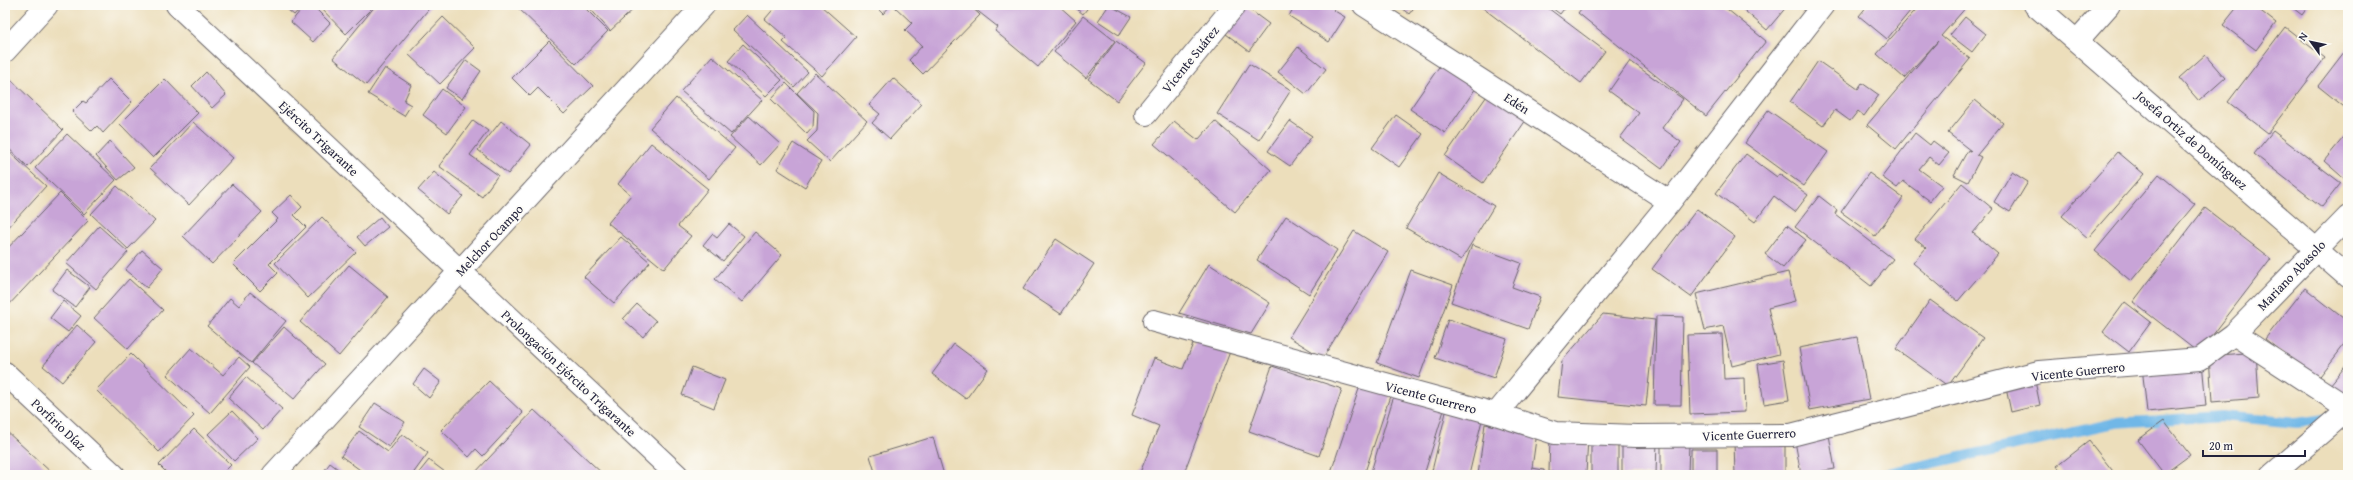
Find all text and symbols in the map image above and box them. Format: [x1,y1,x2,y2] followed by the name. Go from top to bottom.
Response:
[1157,21,1224,97] street label: Vicente Suárez
[2291,22,2331,62] north arrow
[2294,29,2312,44] text: N
[2130,85,2252,194] street label: Josefa Ortiz de Domínguez
[1500,88,1534,119] street label: Edén
[274,96,363,180] street label: Ejército Trigarante
[451,200,528,281] street label: Melchor Ocampo
[2253,236,2330,315] street label: Mariano Abasolo
[497,306,640,441] street label: Prolongación Ejército Trigarante
[2030,357,2126,386] street label: Vicente Guerrero
[1383,376,1479,419] street label: Vicente Guerrero
[27,394,90,455] street label: Porfirio Díaz
[1702,423,1797,446] street label: Vicente Guerrero
[2203,432,2305,458] scale bar
[2209,437,2233,454] text: 20 m

